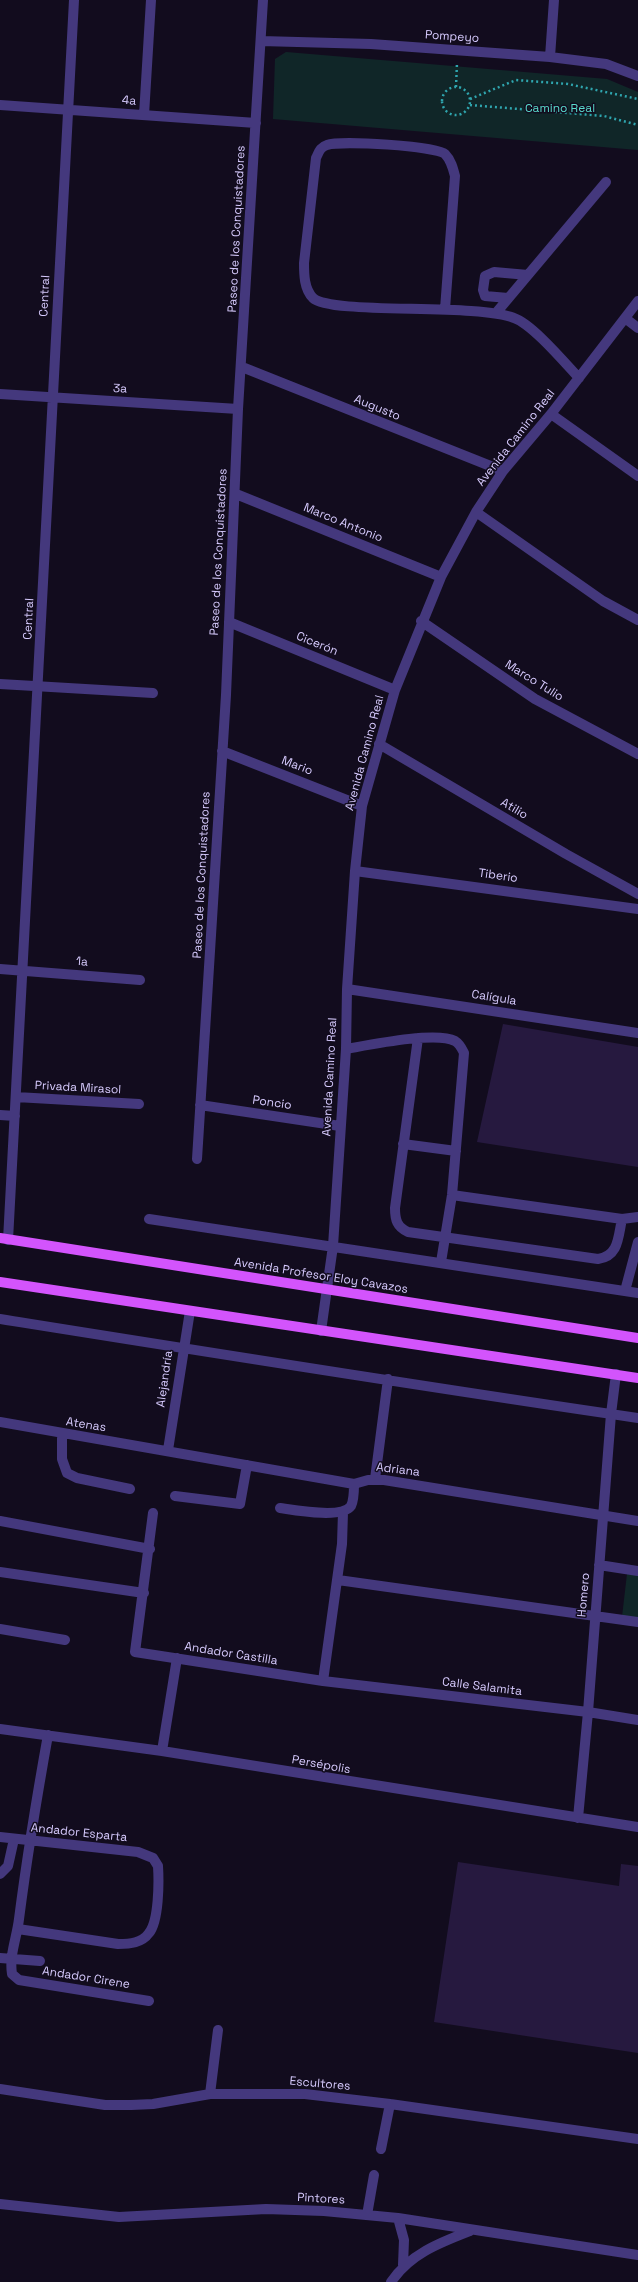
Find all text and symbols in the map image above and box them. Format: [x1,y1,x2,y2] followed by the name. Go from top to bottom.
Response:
[424,28,480,46] street label: Pompeyo
[121,93,137,109] street label: 4a
[525,102,595,116] park label: Camino Real
[225,145,249,313] street label: Paseo de los Conquistadores
[37,275,53,317] street label: Central
[113,381,127,397] street label: 3a
[474,387,558,489] street label: Avenida Camino Real
[352,392,402,424] street label: Augusto
[207,468,231,636] street label: Paseo de los Conquistadores
[301,501,385,545] street label: Marco Antonio
[21,598,37,640] street label: Central
[294,629,340,659] street label: Cicerón
[502,657,566,705] street label: Marco Tulio
[343,694,387,812] street label: Avenida Camino Real
[279,754,315,778] street label: Mario
[190,791,214,959] street label: Paseo de los Conquistadores
[498,795,530,823] street label: Atilio
[477,866,519,886] street label: Tiberio
[76,954,88,970] street label: 1a
[470,987,518,1009] street label: Calígula
[320,1017,340,1137] street label: Avenida Camino Real
[34,1079,122,1097] street label: Privada Mirasol
[252,1093,292,1113] street label: Poncio
[233,1255,409,1297] street label: Avenida Profesor Eloy Cavazos
[154,1350,176,1408] street label: Alejandría
[65,1415,107,1435] street label: Atenas
[375,1460,421,1480] street label: Adriana
[575,1572,593,1618] street label: Homero
[183,1640,279,1668] street label: Andador Castilla
[441,1675,523,1699] street label: Calle Salamita
[291,1753,351,1777] street label: Persépolis
[30,1821,128,1845] street label: Andador Esparta
[41,1964,131,1992] street label: Andador Cirene
[289,2074,351,2094] street label: Escultores
[297,2191,345,2207] street label: Pintores

